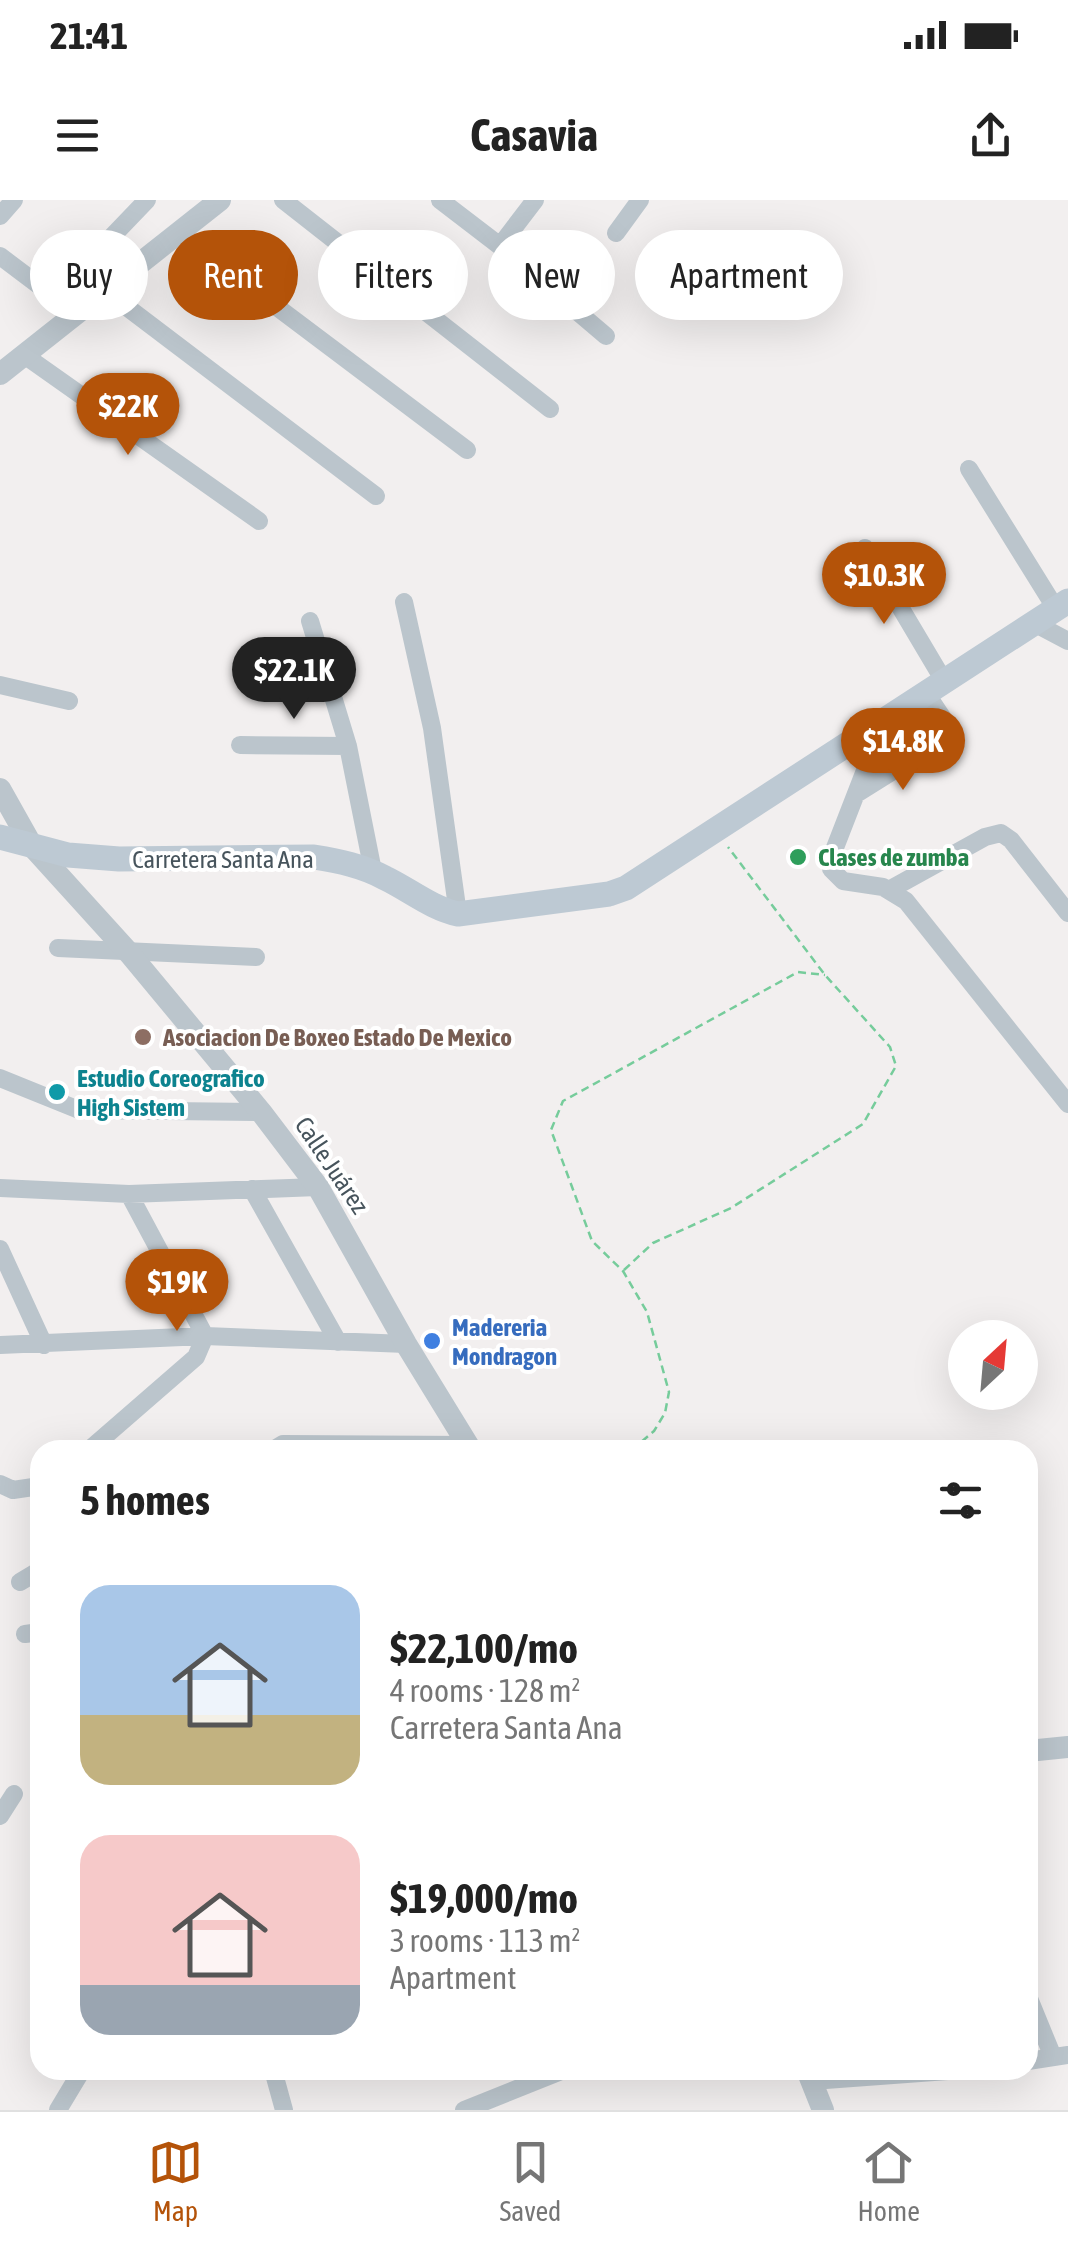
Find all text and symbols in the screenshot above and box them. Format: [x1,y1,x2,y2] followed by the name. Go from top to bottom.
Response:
[50,14,128,57] text: 21:41
[50,108,105,163] icon: menu
[963,108,1018,163] icon: share
[470,109,598,161] text: Casavia
[30,230,148,320] chip: Buy
[168,230,298,320] chip: Rent
[318,230,468,320] chip: Filters
[488,230,615,320] chip: New
[635,230,843,320] chip: Apartment
[69,373,187,458] pin: $22K
[98,387,158,424] text: $22K
[803,542,965,627] pin: $10.3K
[844,556,924,593] text: $10.3K
[213,637,375,722] pin: $22.1K
[254,651,334,688] text: $22.1K
[822,708,984,793] pin: $14.8K
[863,722,943,759] text: $14.8K
[818,843,969,871] place label: Clases de zumba
[132,845,314,873] street label: Carretera Santa Ana
[787,846,809,868] marker: Clases de zumba
[162,1023,512,1051] place label: Asociacion De Boxeo Estado De Mexico
[132,1026,154,1048] marker: Asociacion De Boxeo Estado De Mexico
[77,1064,265,1121] place label: Estudio Coreografico High Sistem
[46,1081,68,1103] marker: Estudio Coreografico High Sistem
[290,1112,374,1218] street label: Calle Juárez
[118,1249,236,1334] pin: $19K
[147,1263,207,1300] text: $19K
[452,1313,557,1370] place label: Madereria Mondragon
[948,1320,1038,1410] north arrow
[948,1320,1038,1410] map controls
[421,1330,443,1352] marker: Madereria Mondragon
[933,1473,988,1528] icon: filters
[80,1476,210,1524] text: 5 homes
[390,1624,578,1672] text: $22,100/mo
[160,1625,280,1745] icon: home
[390,1672,580,1709] text: 4 rooms · 128 m²
[390,1709,623,1746] text: Carretera Santa Ana
[390,1874,578,1922] text: $19,000/mo
[160,1875,280,1995] icon: home
[390,1922,580,1959] text: 3 rooms · 113 m²
[390,1959,516,1996] text: Apartment
[148,2135,203,2227] tab: Map
[499,2135,561,2227] tab: Saved
[858,2135,920,2227] tab: Home

